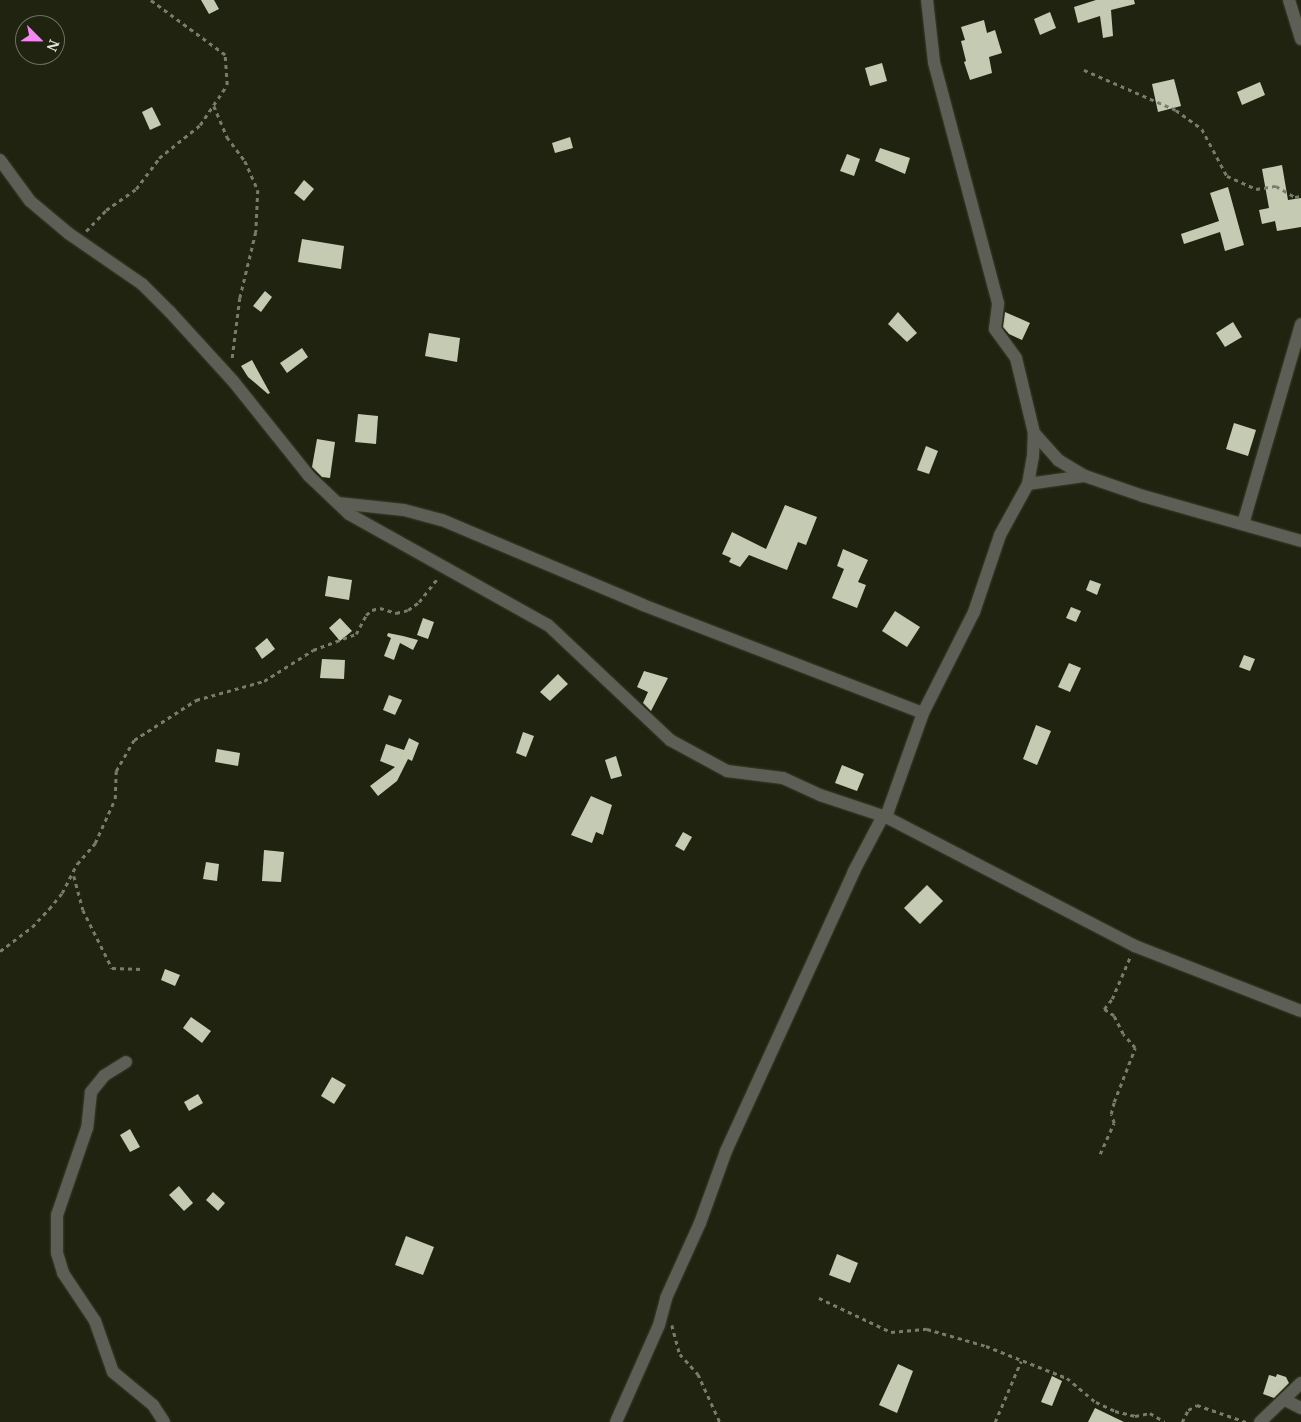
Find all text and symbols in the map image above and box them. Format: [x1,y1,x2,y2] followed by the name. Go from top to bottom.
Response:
[15,15,65,65] north arrow
[42,37,64,54] text: N

